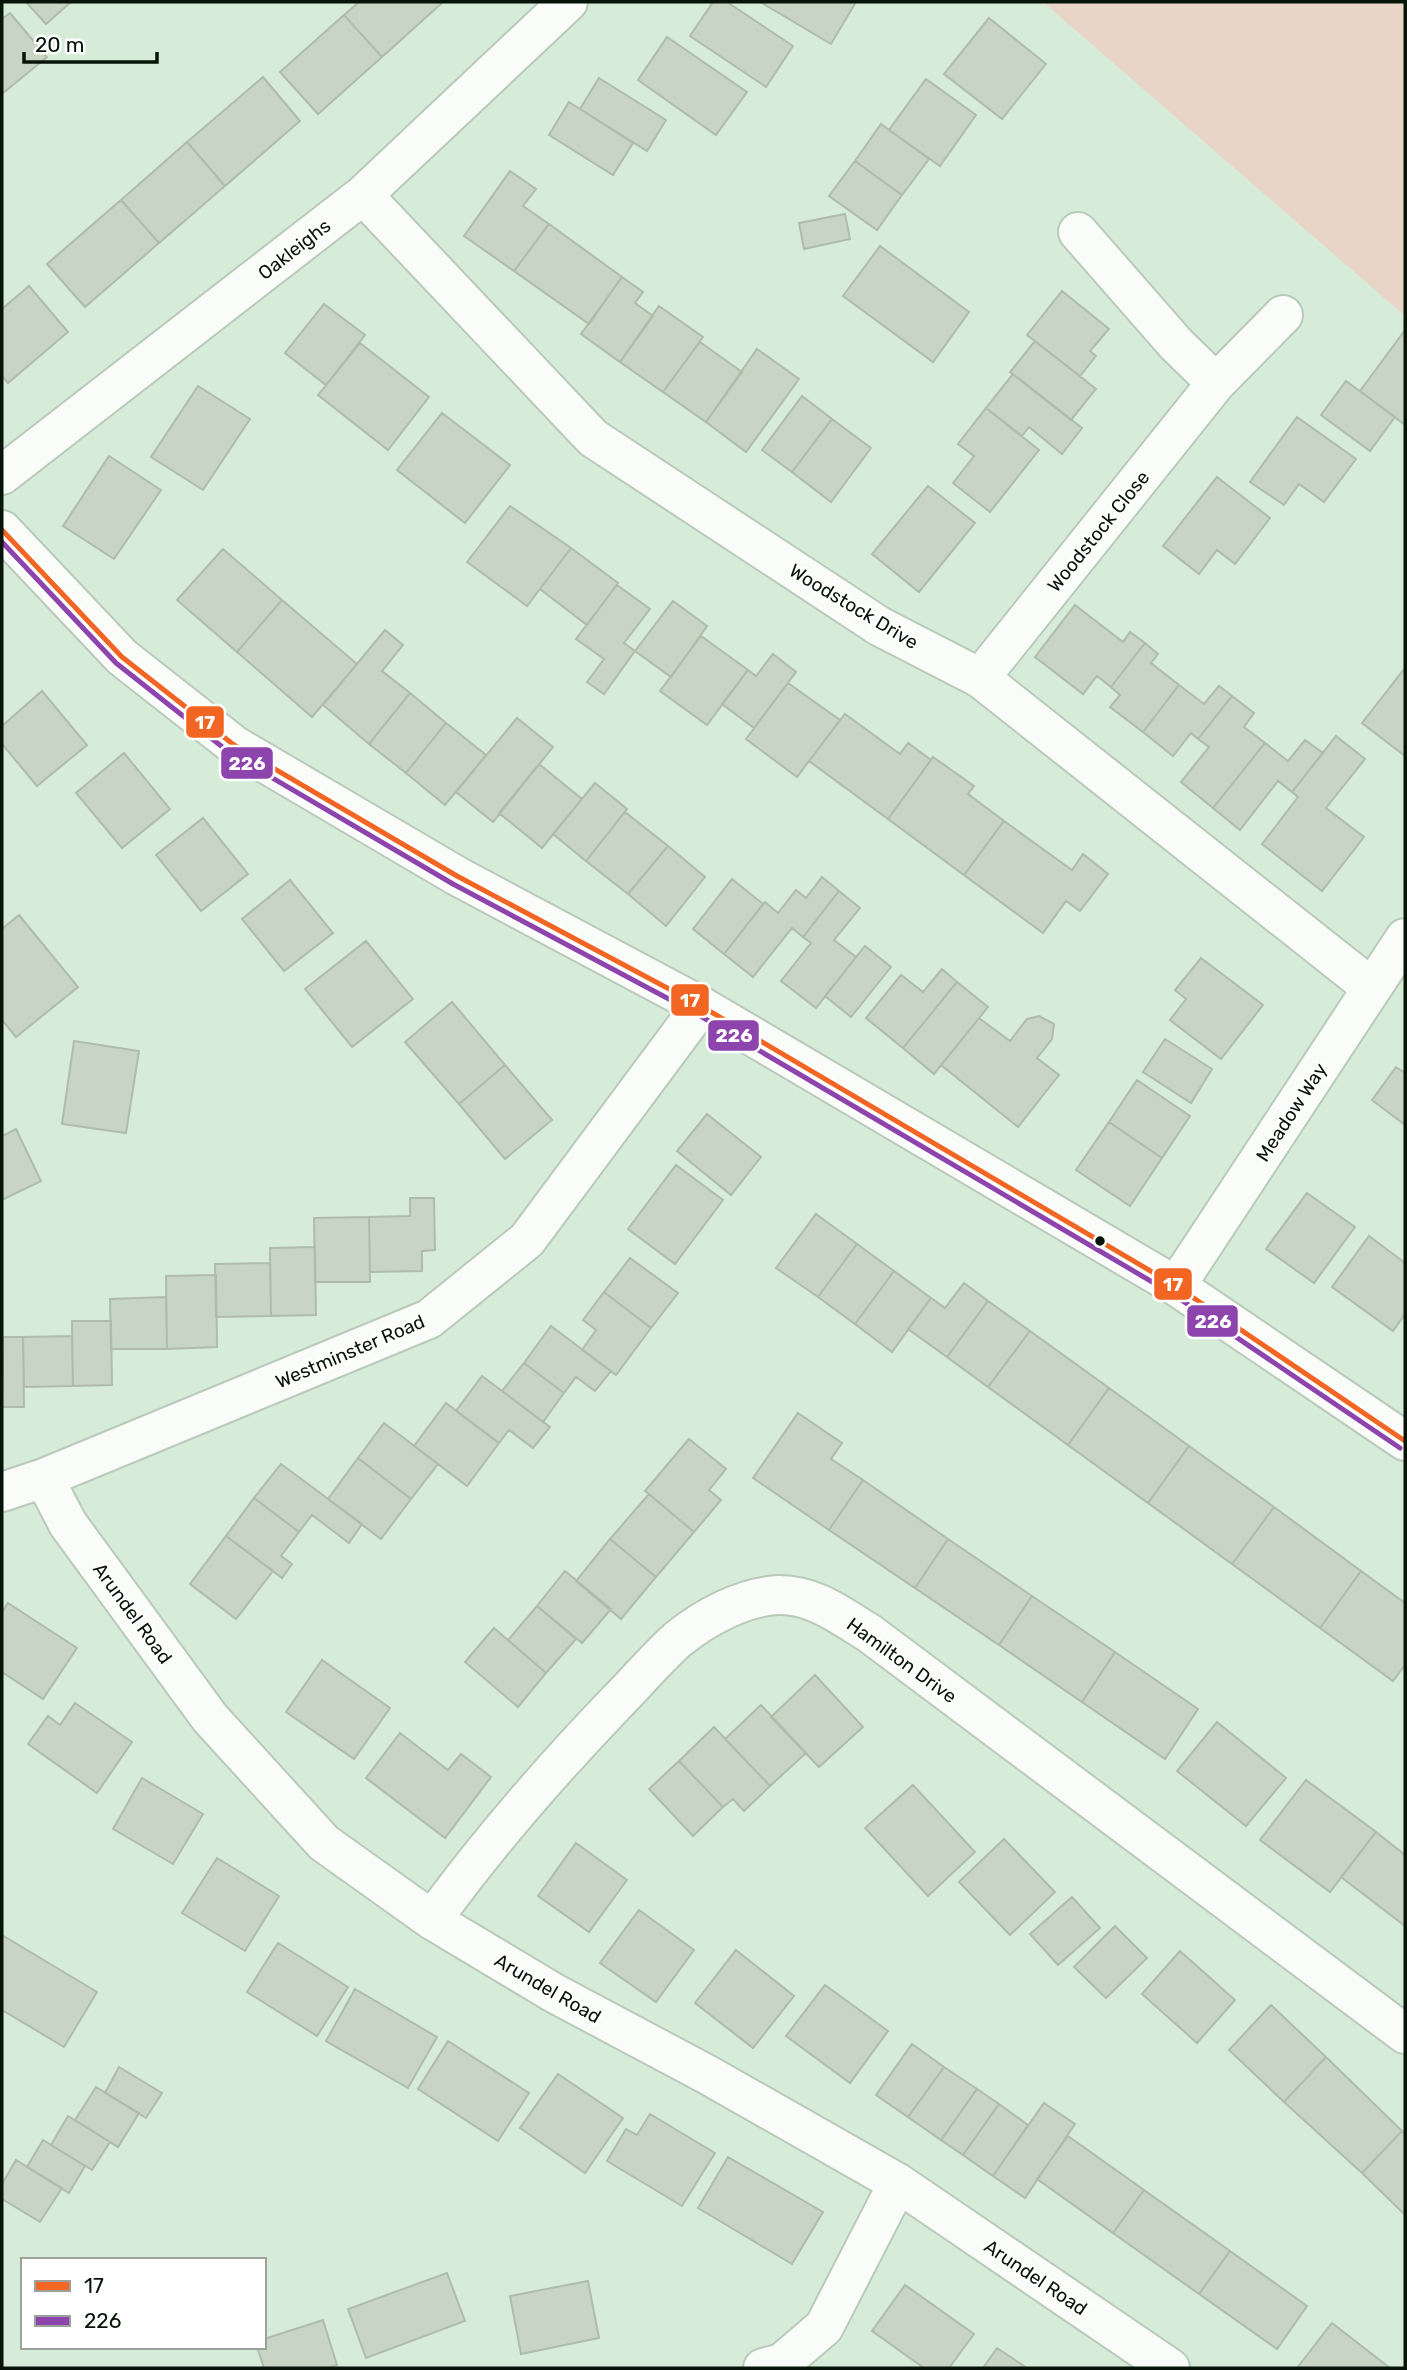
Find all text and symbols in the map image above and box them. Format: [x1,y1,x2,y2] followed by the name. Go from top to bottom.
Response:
[24,21,158,65] scale bar
[35,32,84,57] text: 20 m
[253,214,335,285] street label: Oakleighs
[1042,466,1154,597] street label: Woodstock Close
[785,559,922,654] street label: Woodstock Drive
[185,705,225,739] line badge: 17
[195,711,215,734] text: 17
[220,746,274,780] line badge: 226
[228,752,266,775] text: 226
[670,983,710,1017] line badge: 17
[680,989,700,1012] text: 17
[707,1019,760,1052] line badge: 226
[715,1024,753,1047] text: 226
[1251,1059,1332,1166] street label: Meadow Way
[1093,1234,1107,1248] unlabelled marker
[1153,1267,1193,1301] line badge: 17
[1163,1273,1183,1296] text: 17
[1186,1304,1239,1338] line badge: 226
[272,1310,428,1393] street label: Westminster Road
[1194,1310,1232,1333] text: 226
[88,1558,177,1668] street label: Arundel Road
[842,1613,961,1708] street label: Hamilton Drive
[490,1949,605,2028] street label: Arundel Road
[980,2235,1092,2320] street label: Arundel Road
[21,2258,266,2349] legend
[84,2273,104,2298] text: 17
[84,2308,121,2333] text: 226

